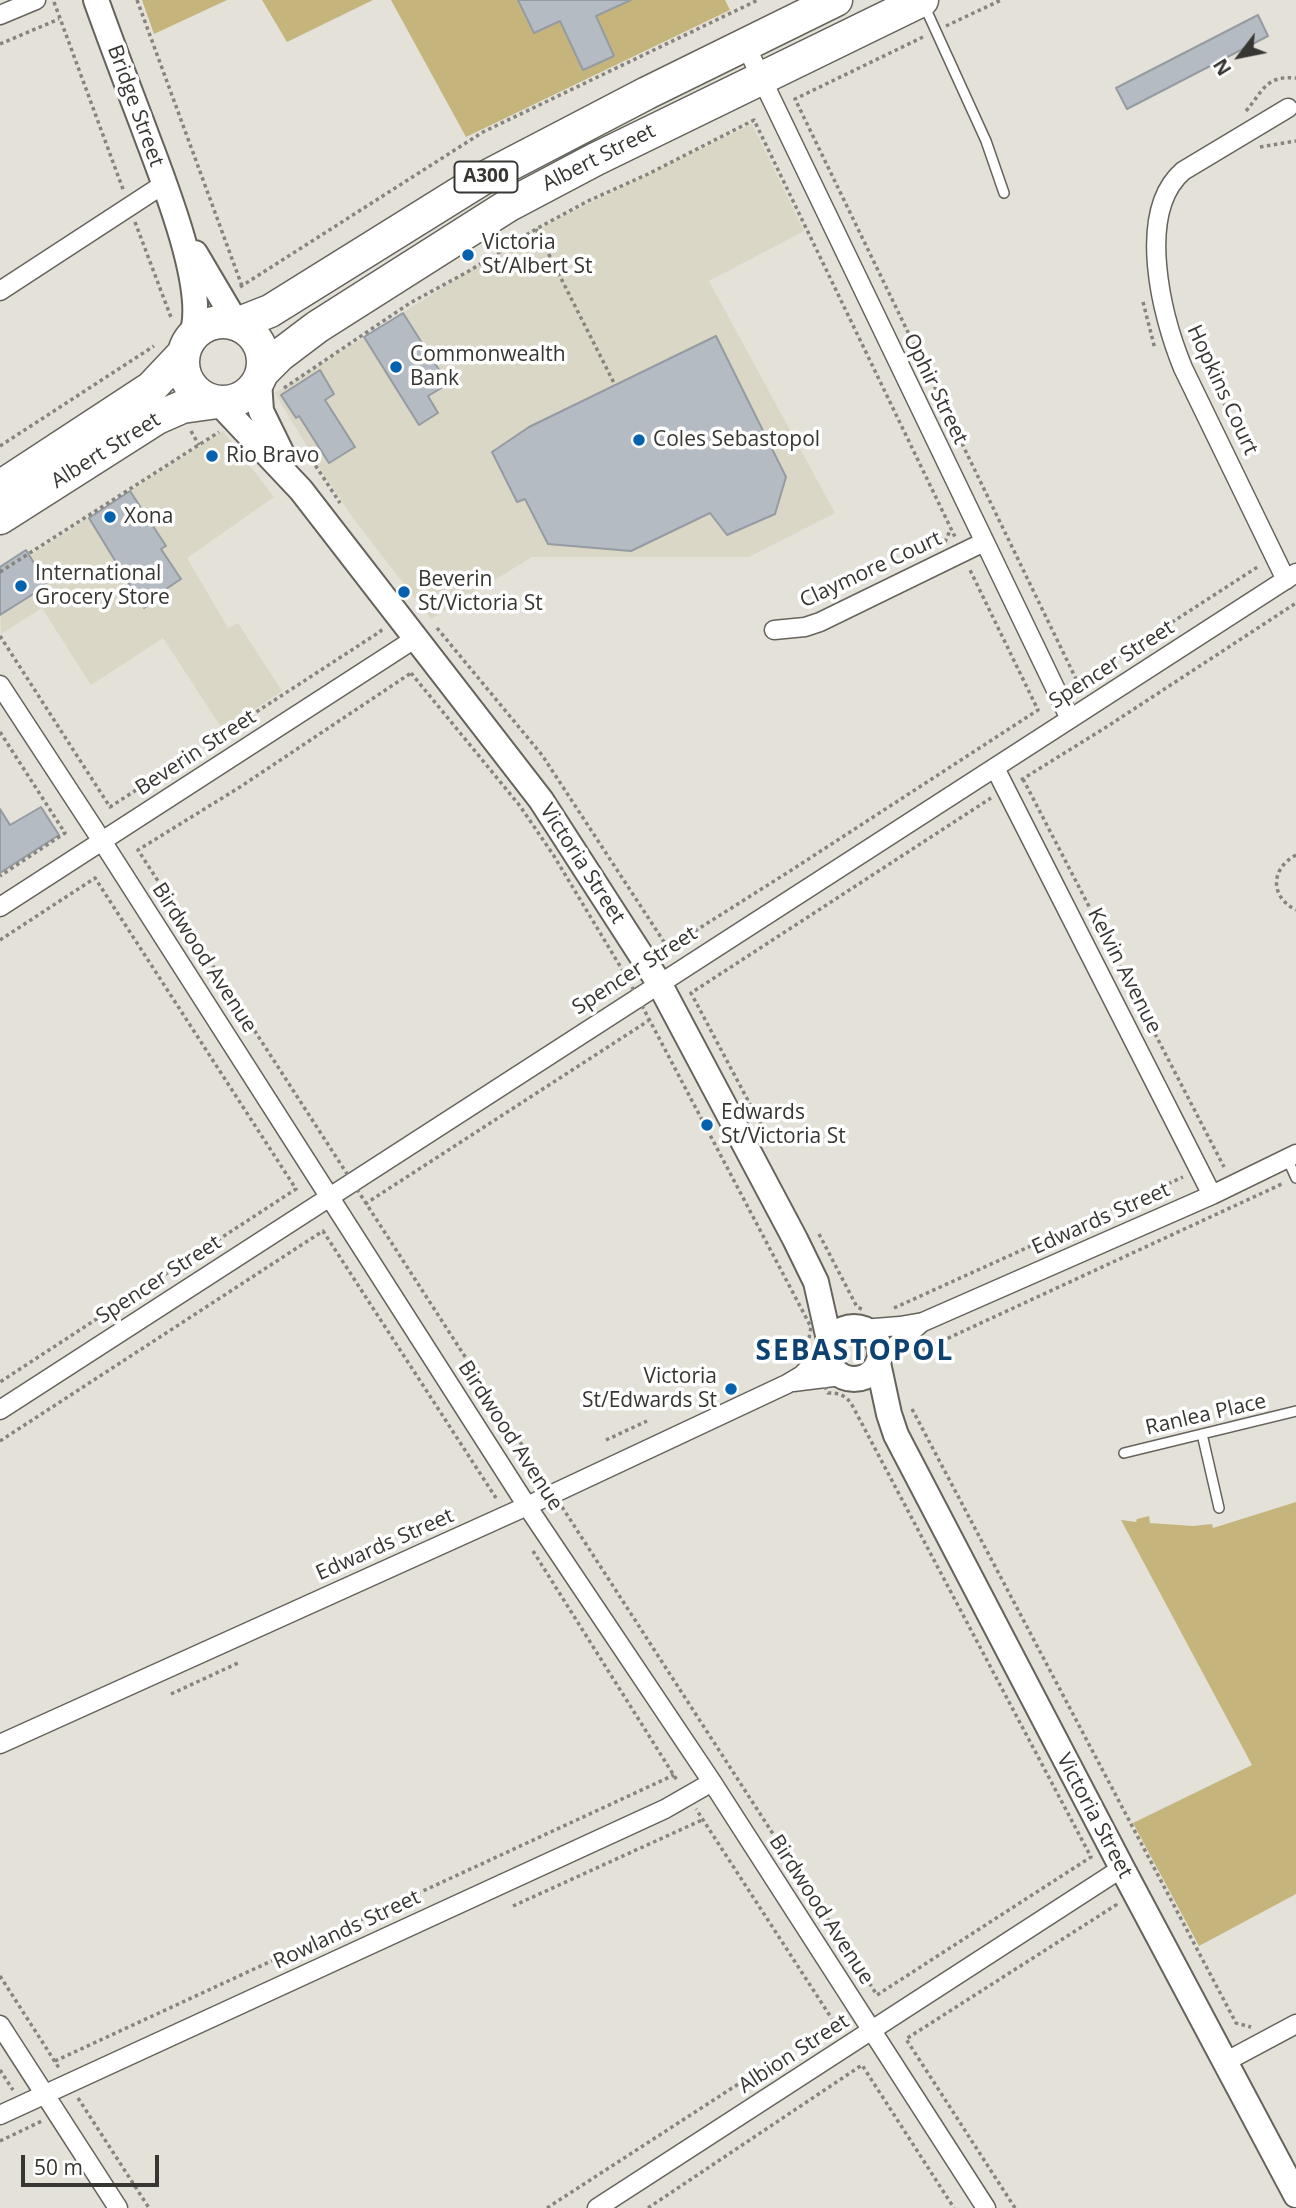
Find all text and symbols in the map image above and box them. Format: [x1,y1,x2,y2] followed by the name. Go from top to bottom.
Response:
[1205,21,1275,91] north arrow
[101,42,169,170] street label: Bridge Street
[1207,54,1237,81] text: N
[538,119,660,197] street label: Albert Street
[454,162,518,192] road number: A300
[482,230,592,280] place label: Victoria St/Albert St
[460,247,476,263] marker: Victoria St/Albert St
[1181,321,1263,459] street label: Hopkins Court
[897,330,973,448] street label: Ophir Street
[410,342,566,392] place label: Commonwealth Bank
[388,359,404,375] marker: Commonwealth Bank
[47,408,165,494] street label: Albert Street
[653,427,820,453] place label: Coles Sebastopol
[631,432,647,448] marker: Coles Sebastopol
[226,443,319,469] place label: Rio Bravo
[204,448,220,464] marker: Rio Bravo
[124,504,173,530] place label: Xona
[102,509,118,525] marker: Xona
[796,526,946,614] street label: Claymore Court
[35,561,170,611] place label: International Grocery Store
[418,567,543,617] place label: Beverin St/Victoria St
[13,578,29,594] marker: International Grocery Store
[396,584,412,600] marker: Beverin St/Victoria St
[1045,615,1179,715] street label: Spencer Street
[131,705,261,801] street label: Beverin Street
[534,799,630,929] street label: Victoria Street
[146,878,262,1038] street label: Birdwood Avenue
[1082,904,1166,1038] street label: Kelvin Avenue
[568,921,702,1021] street label: Spencer Street
[721,1100,846,1150] place label: Edwards St/Victoria St
[699,1117,715,1133] marker: Edwards St/Victoria St
[1028,1177,1174,1261] street label: Edwards Street
[92,1230,226,1330] street label: Spencer Street
[757,1335,953,1369] district label: SEBASTOPOL
[452,1356,568,1516] street label: Birdwood Avenue
[582,1364,717,1414] place label: Victoria St/Edwards St
[723,1381,739,1397] marker: Victoria St/Edwards St
[1143,1389,1269,1441] street label: Ranlea Place
[312,1503,458,1587] street label: Edwards Street
[1051,1749,1137,1883] street label: Victoria Street
[763,1830,879,1990] street label: Birdwood Avenue
[270,1885,424,1975] street label: Rowlands Street
[734,2009,854,2099] street label: Albion Street
[24,2142,163,2186] scale bar
[34,2153,83,2181] text: 50 m

